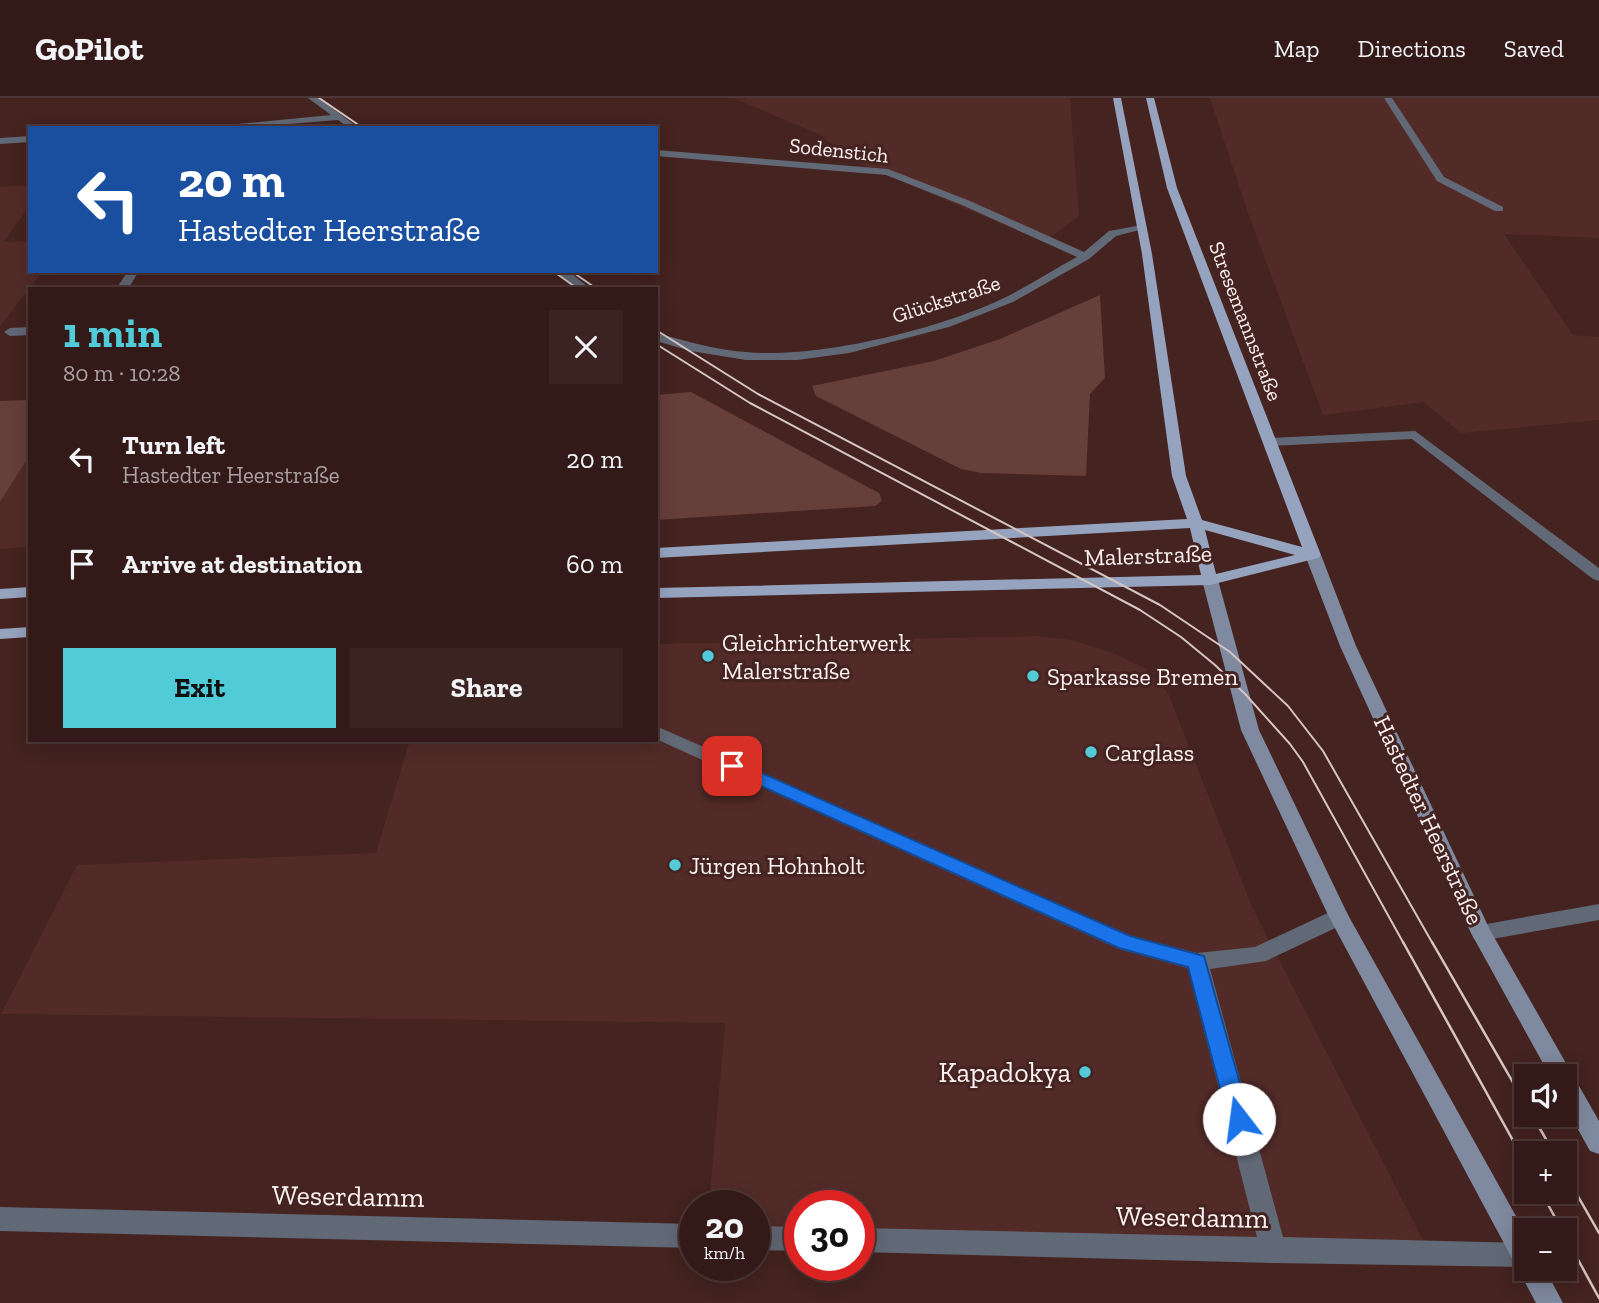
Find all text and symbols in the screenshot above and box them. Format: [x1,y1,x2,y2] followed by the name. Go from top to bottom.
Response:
[35,29,143,68] text: GoPilot
[1274,34,1320,63] text: Map
[1358,34,1466,63] text: Directions
[1504,34,1564,63] text: Saved
[788,132,890,168] street label: Sodenstich
[178,151,285,210] text: 20 m
[63,154,154,245] icon: left
[178,211,481,249] text: Hastedter Heerstraße
[1204,238,1288,404] street label: Stresemannstraße
[889,270,1003,328] street label: Glückstraße
[63,307,162,358] text: 1 min
[549,310,623,384] button: close
[63,359,181,387] text: 80 m · 10:28
[122,429,225,461] text: Turn left
[63,440,101,478] icon: left
[566,443,623,475] text: 20 m
[122,461,339,489] text: Hastedter Heerstraße
[1083,538,1213,572] street label: Malerstraße
[63,545,101,583] icon: arrive
[122,548,362,580] text: Arrive at destination
[566,548,623,580] text: 60 m
[722,628,911,685] place label: Gleichrichterwerk Malerstraße
[63,648,336,728] button: Exit
[350,648,623,728] button: Share
[700,648,716,664] marker: Gleichrichterwerk Malerstraße
[1047,662,1238,691] place label: Sparkasse Bremen
[1025,668,1041,684] marker: Sparkasse Bremen
[1368,711,1490,929] street label: Hastedter Heerstraße
[702,736,762,796] pin
[1105,738,1194,767] place label: Carglass
[1083,744,1099,760] marker: Carglass
[713,747,751,785] icon: arrive
[689,851,865,880] place label: Jürgen Hohnholt
[667,857,683,873] marker: Jürgen Hohnholt
[938,1056,1071,1089] place label: Kapadokya
[1077,1064,1093,1080] marker: Kapadokya
[1514,1064,1577,1281] map controls
[1514,1064,1577,1127] button: sound
[1202,1082,1276,1156] position arrow
[1514,1141,1577,1204] button: +
[272,1178,424,1214] street label: Weserdamm
[784,1190,875,1281] speed limit sign: 30
[1116,1199,1268,1235] street label: Weserdamm
[705,1205,744,1247] text: 20
[1514,1218,1577,1281] button: −
[704,1242,745,1264] text: km/h

